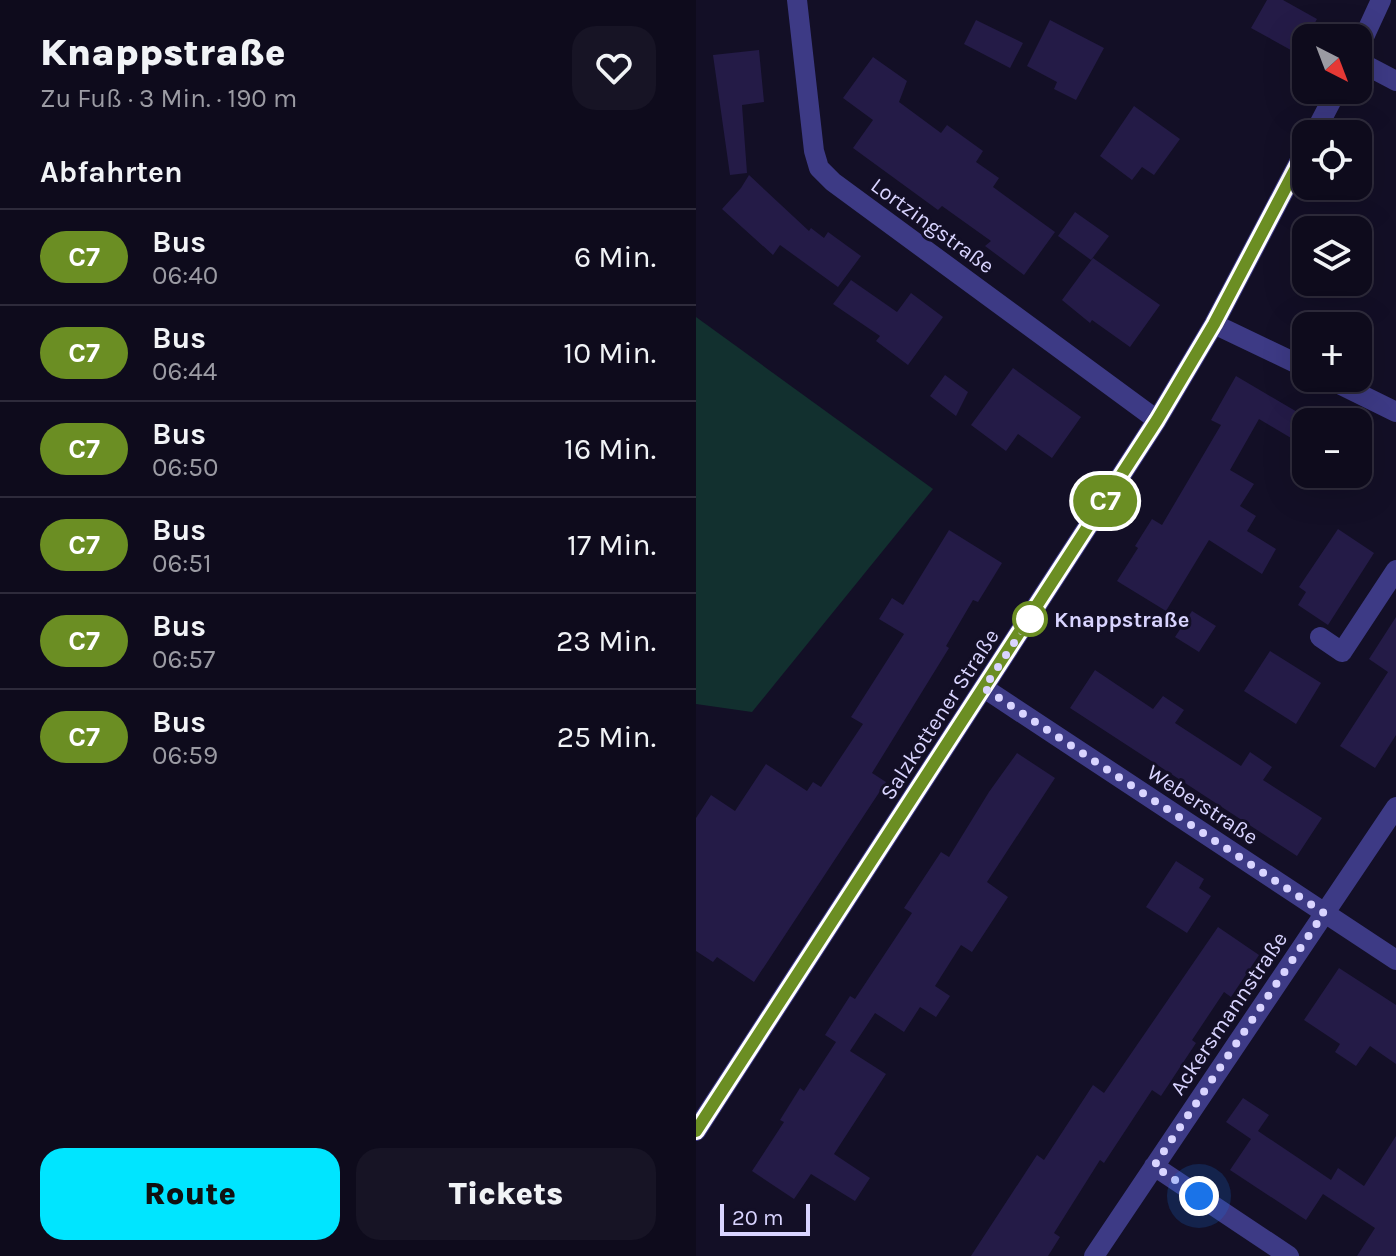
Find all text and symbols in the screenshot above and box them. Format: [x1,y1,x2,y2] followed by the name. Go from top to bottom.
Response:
[1292,24,1372,104] north arrow
[1292,24,1372,488] map controls
[572,26,656,110] button: heart
[40,30,286,75] text: Knappstraße
[40,83,297,114] text: Zu Fuß · 3 Min. · 190 m
[1292,120,1372,200] button: locate
[40,154,183,190] text: Abfahrten
[866,172,999,279] street label: Lortzingstraße
[1292,216,1372,296] button: layers
[152,224,206,260] text: Bus
[574,239,656,275] text: 6 Min.
[68,240,100,273] text: C7
[152,260,218,291] text: 06:40
[1292,312,1372,392] button: +
[152,320,206,356] text: Bus
[563,335,656,371] text: 10 Min.
[68,336,100,369] text: C7
[152,356,217,387] text: 06:44
[1292,408,1372,488] button: −
[152,416,206,452] text: Bus
[564,431,656,467] text: 16 Min.
[68,432,100,465] text: C7
[152,452,218,483] text: 06:50
[1069,475,1141,527] line badge: C7
[1089,484,1121,517] text: C7
[152,512,206,548] text: Bus
[567,527,656,563] text: 17 Min.
[68,528,100,561] text: C7
[152,548,212,579] text: 06:51
[1013,602,1047,636] marker: Knappstraße
[1054,607,1190,633] place label: Knappstraße
[152,608,206,644] text: Bus
[556,623,656,659] text: 23 Min.
[68,624,100,657] text: C7
[875,624,1005,805] street label: Salzkottener Straße
[152,644,215,675] text: 06:57
[152,704,206,740] text: Bus
[557,719,656,755] text: 25 Min.
[68,720,100,753] text: C7
[152,740,218,771] text: 06:59
[1142,759,1263,850] street label: Weberstraße
[1165,927,1293,1100] street label: Ackersmannstraße
[40,1148,340,1240] button: Route
[356,1148,656,1240] button: Tickets
[1179,1176,1219,1216] your location
[720,1200,810,1236] scale bar
[732,1205,784,1231] text: 20 m

